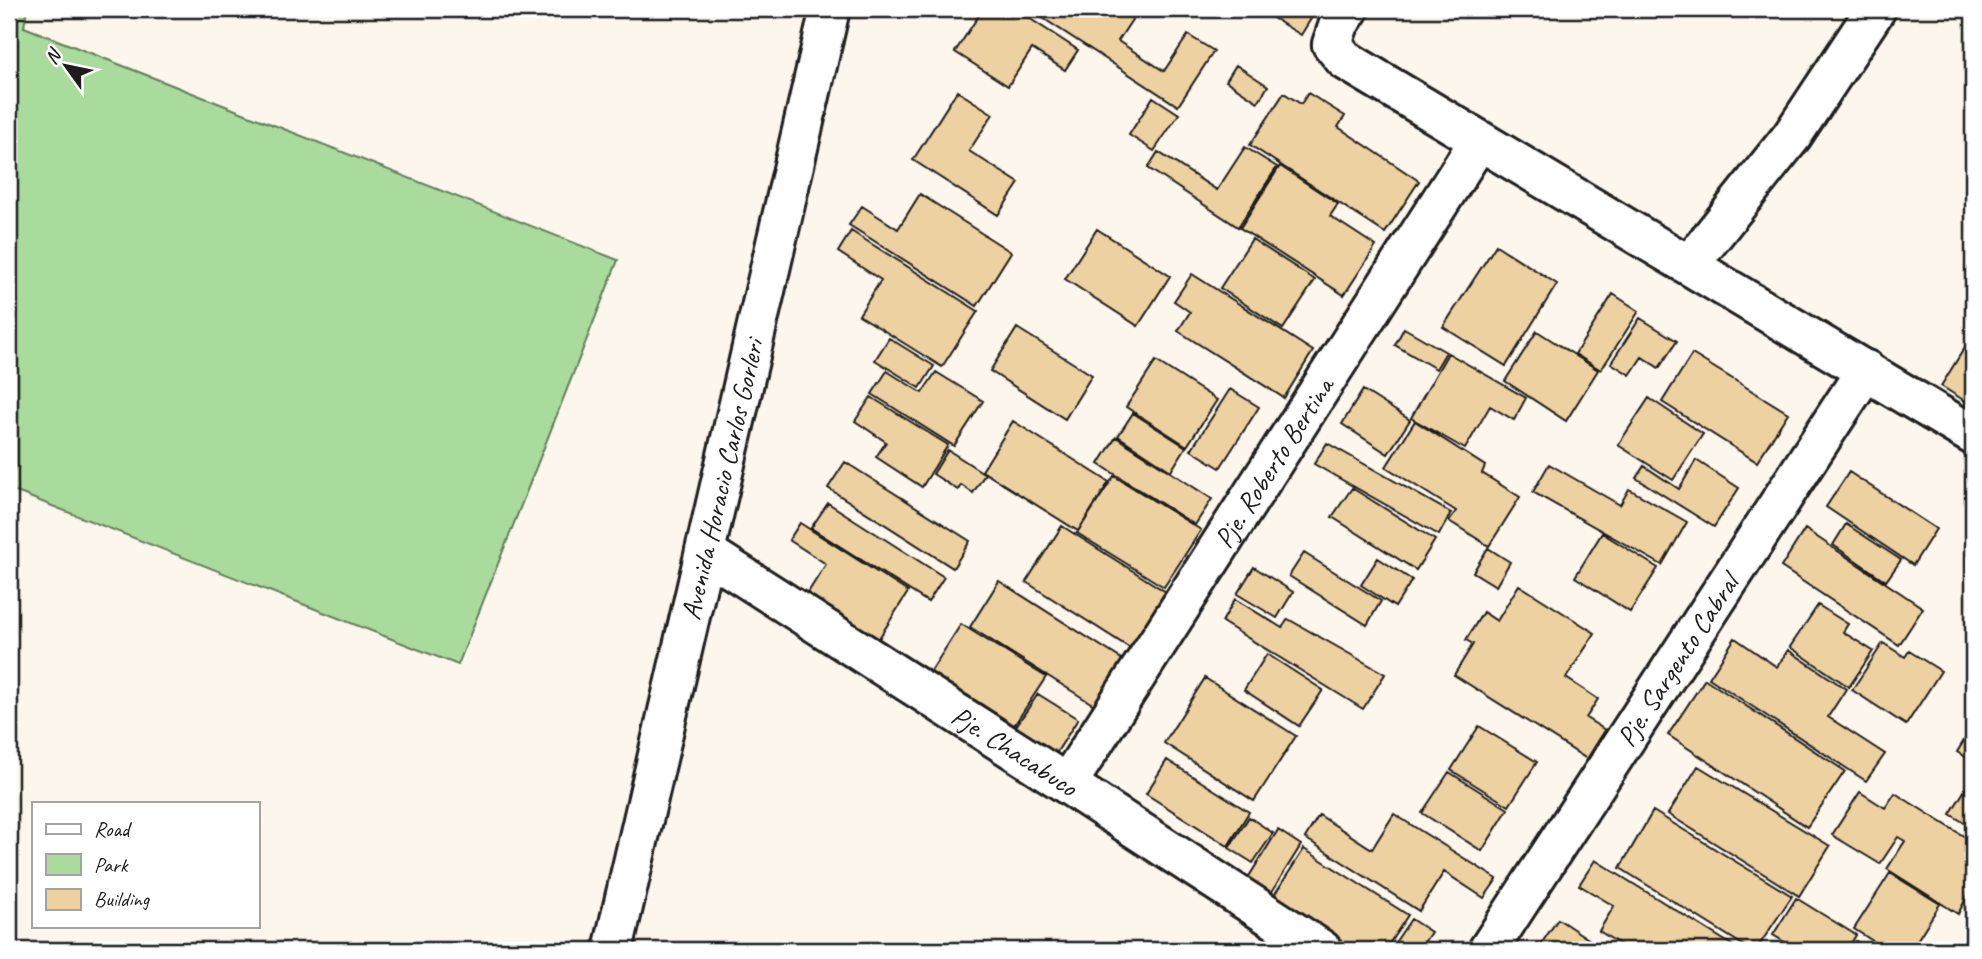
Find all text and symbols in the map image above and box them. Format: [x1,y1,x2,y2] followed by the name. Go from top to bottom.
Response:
[32,32,102,102] north arrow
[39,43,68,69] text: N
[673,332,772,623] street label: Avenida Horacio Carlos Gorleri
[1206,369,1342,554] street label: Pje. Roberto Bertina
[1609,564,1749,753] street label: Pje. Sargento Cabral
[945,698,1086,805] street label: Pje. Chacabuco
[32,802,259,928] legend
[94,816,133,842] text: Road
[94,852,129,878] text: Park
[94,886,151,912] text: Building

